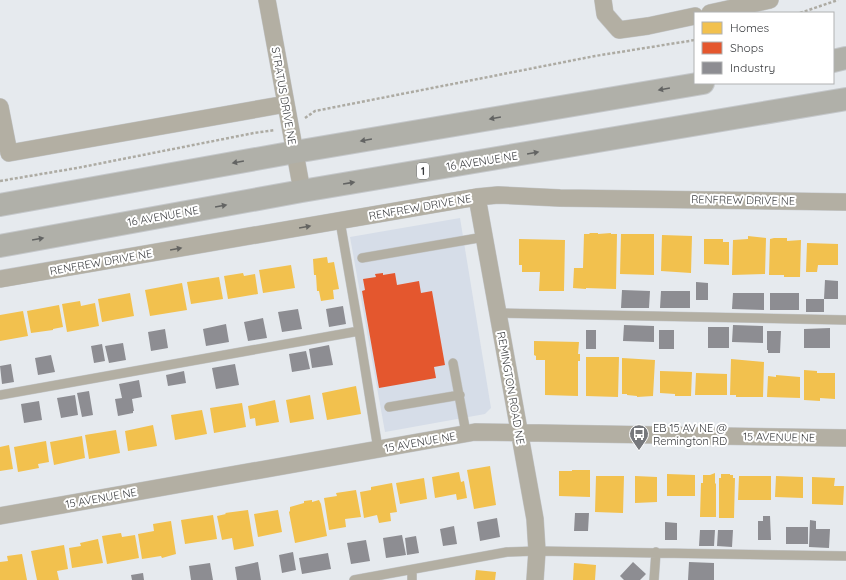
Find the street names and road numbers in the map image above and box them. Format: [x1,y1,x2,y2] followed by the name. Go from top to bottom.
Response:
[268,46,300,146] street label: STRATUS DRIVE NE
[445,148,519,174] street label: 16 AVENUE NE
[417,163,429,179] road number: 1
[368,191,472,223] street label: RENFREW DRIVE NE
[691,192,795,208] street label: RENFREW DRIVE NE
[126,203,200,229] street label: 16 AVENUE NE
[49,246,153,278] street label: RENFREW DRIVE NE
[494,330,528,446] street label: REMINGTON ROAD NE
[383,429,457,455] street label: 15 AVENUE NE
[743,429,815,445] street label: 15 AVENUE NE
[64,485,138,511] street label: 15 AVENUE NE

